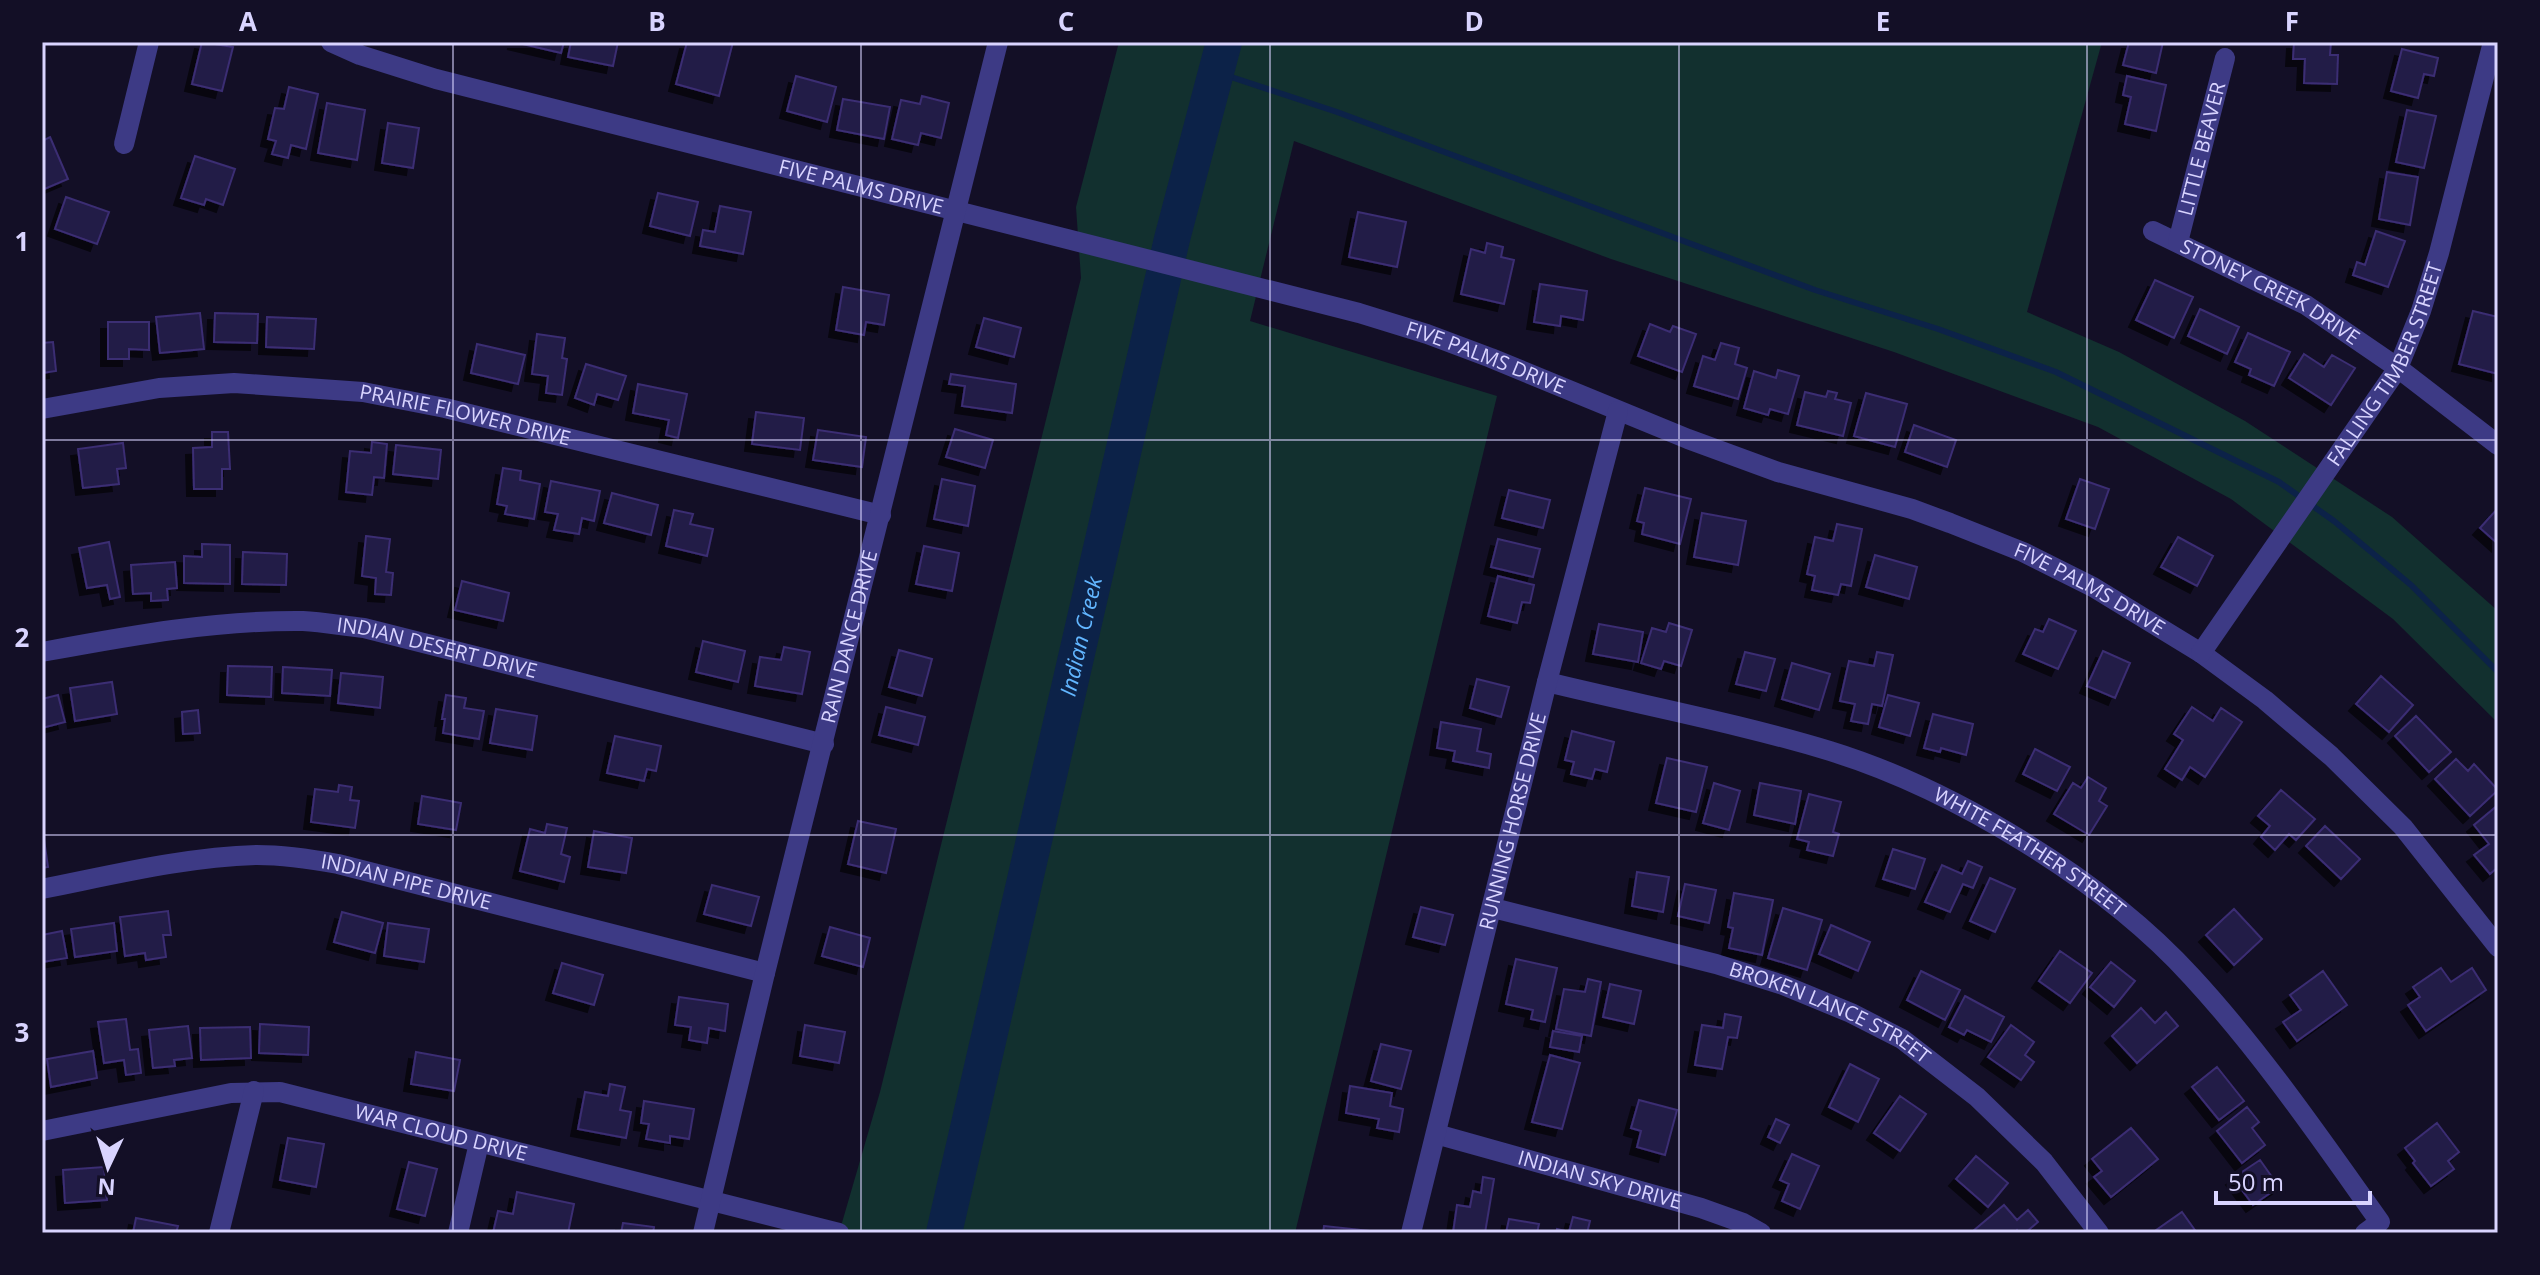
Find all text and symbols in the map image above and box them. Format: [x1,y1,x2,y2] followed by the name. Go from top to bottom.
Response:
[239,3,257,39] text: A
[648,3,666,39] text: B
[1058,3,1074,39] text: C
[1464,3,1484,39] text: D
[1876,3,1890,39] text: E
[2285,3,2299,39] text: F
[2171,79,2231,219] street label: LITTLE BEAVER
[776,152,946,220] street label: FIVE PALMS DRIVE
[15,223,29,259] text: 1
[2176,232,2365,351] street label: STONEY CREEK DRIVE
[2320,259,2448,471] street label: FALLING TIMBER STREET
[1403,314,1570,400] street label: FIVE PALMS DRIVE
[357,378,574,451] street label: PRAIRIE FLOWER DRIVE
[2010,536,2170,641] street label: FIVE PALMS DRIVE
[814,547,883,726] street label: RAIN DANCE DRIVE
[1052,572,1108,699] water label: Indian Creek
[335,611,540,684] street label: INDIAN DESERT DRIVE
[15,619,30,655] text: 2
[1472,710,1552,933] street label: RUNNING HORSE DRIVE
[1929,781,2131,922] street label: WHITE FEATHER STREET
[319,847,495,916] street label: INDIAN PIPE DRIVE
[1726,955,1936,1069] street label: BROKEN LANCE STREET
[15,1014,29,1050] text: 3
[352,1097,530,1167] street label: WAR CLOUD DRIVE
[68,1127,148,1207] north arrow
[1515,1144,1685,1215] street label: INDIAN SKY DRIVE
[2216,1155,2370,1205] scale bar
[2228,1165,2284,1198] text: 50 m
[97,1172,117,1204] text: N

